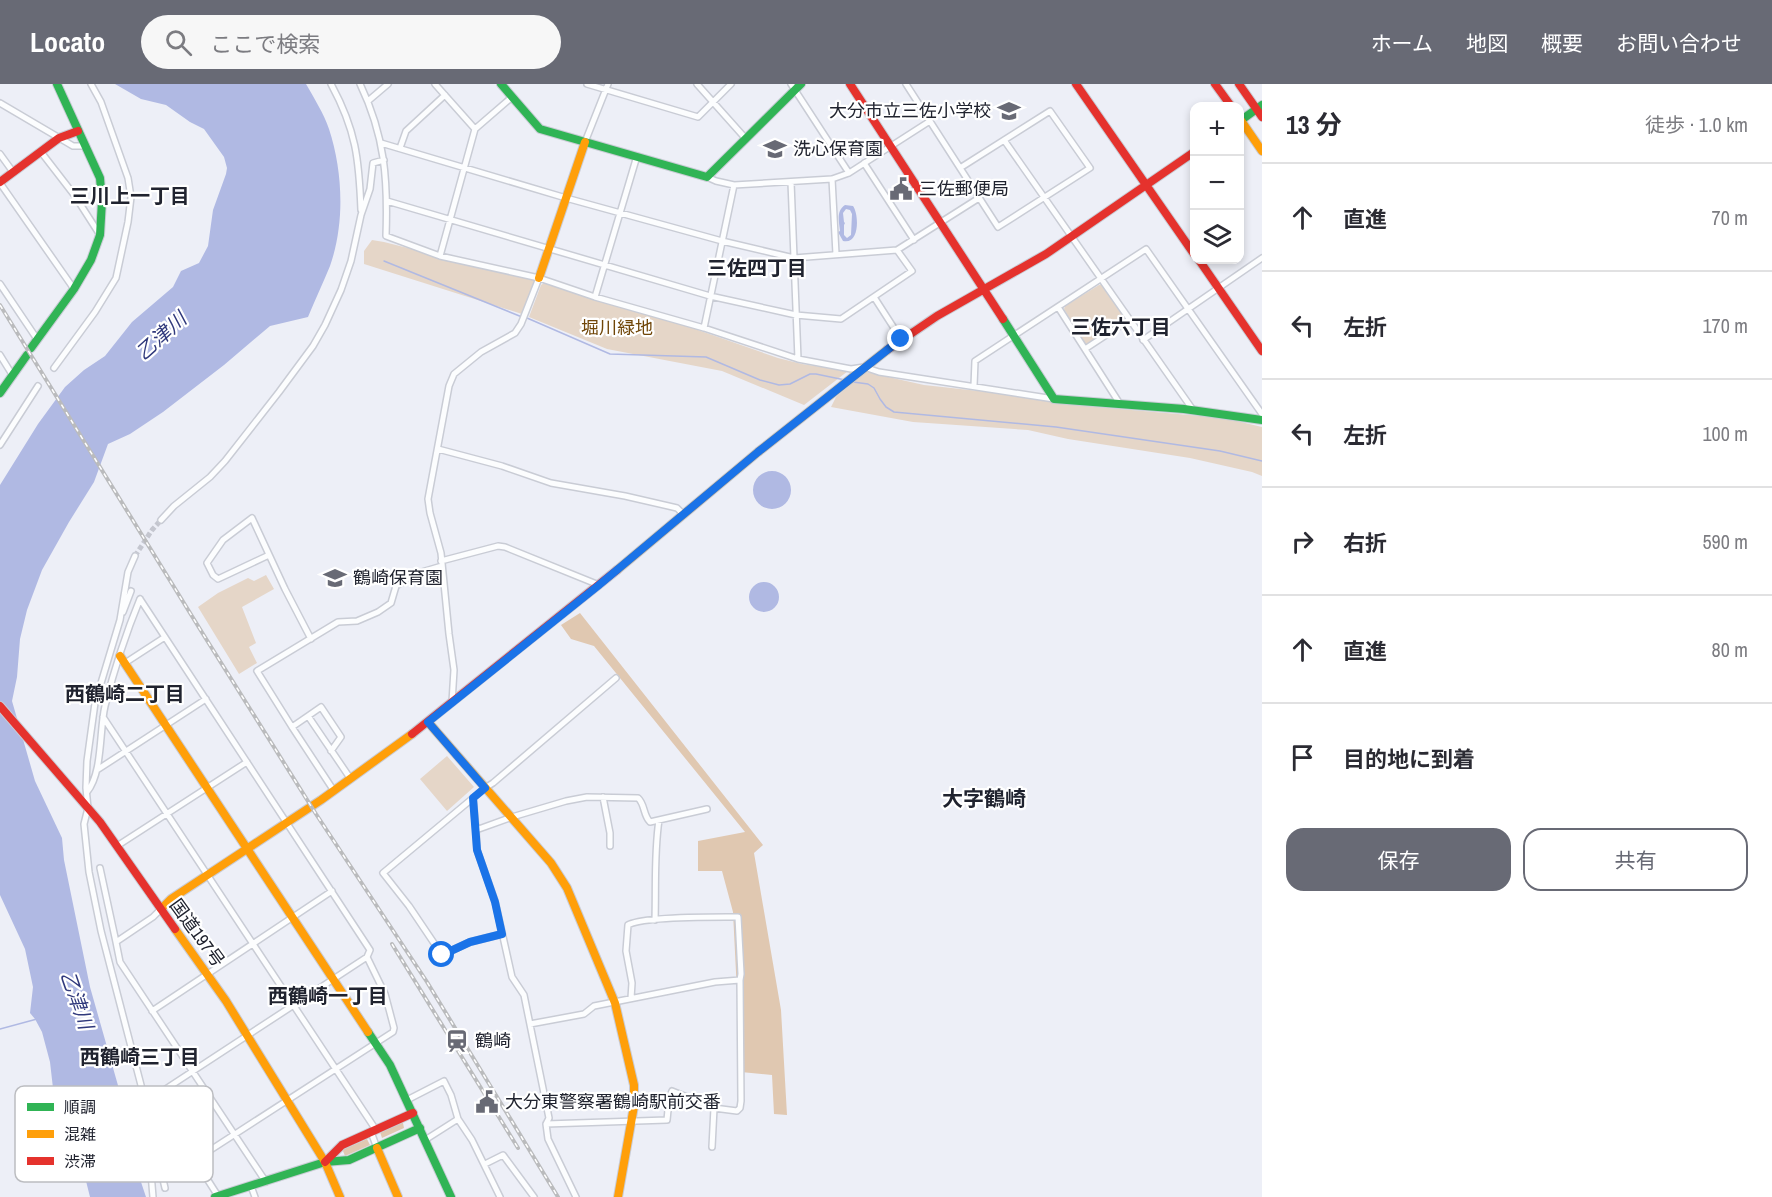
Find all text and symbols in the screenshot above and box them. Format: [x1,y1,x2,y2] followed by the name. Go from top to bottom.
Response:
[141,15,561,69] search box
[30,23,105,61] text: Locato
[162,26,195,59] icon: search
[210,29,320,59] text: ここで検索
[1371,29,1433,58] text: ホーム
[1466,29,1508,58] text: 地図
[1541,29,1583,58] text: 概要
[1616,29,1742,58] text: お問い合わせ
[829,98,991,123] place label: 大分市立三佐小学校
[996,98,1022,124] school or university icon: 大分市立三佐小学校
[1190,102,1244,264] map controls
[1190,102,1244,156] button: +
[1286,107,1342,142] text: 13 分
[1645,111,1748,138] text: 徒歩 · 1.0 km
[762,136,788,162] school or university icon: 洗心保育園
[793,136,883,161] place label: 洗心保育園
[1190,156,1244,210] button: −
[888,176,914,202] public building icon: 三佐郵便局
[919,176,1009,201] place label: 三佐郵便局
[70,182,190,209] district label: 三川上一丁目
[1286,201,1319,234] icon: ahead
[1343,204,1387,234] text: 直進
[1712,204,1748,231] text: 70 m
[1190,210,1244,264] button: layers
[707,254,807,281] district label: 三佐四丁目
[129,304,193,366] water label: 乙津川
[1286,309,1319,342] icon: left
[1343,312,1387,342] text: 左折
[1702,312,1748,339] text: 170 m
[1071,313,1171,340] district label: 三佐六丁目
[581,315,653,340] park label: 堀川緑地
[887,325,913,351] route end
[1286,417,1319,450] icon: left
[1343,420,1387,450] text: 左折
[1702,420,1748,447] text: 100 m
[1286,525,1319,558] icon: right
[1343,528,1387,558] text: 右折
[1702,528,1748,555] text: 590 m
[322,565,348,591] school or university icon: 鶴崎保育園
[353,565,443,590] place label: 鶴崎保育園
[1286,633,1319,666] icon: ahead
[1343,636,1387,666] text: 直進
[1712,636,1748,663] text: 80 m
[65,680,185,707] district label: 西鶴崎二丁目
[1286,741,1319,774] icon: arrive
[1343,744,1475,774] text: 目的地に到着
[942,784,1026,813] district label: 大字鶴崎
[1286,828,1511,891] button: 保存
[1523,828,1748,891] button: 共有
[164,894,231,972] street label: 国道197号
[428,941,454,967] route start
[55,967,101,1034] water label: 乙津川
[268,982,388,1009] district label: 西鶴崎一丁目
[444,1028,470,1054] station icon: 鶴崎
[475,1028,511,1053] place label: 鶴崎
[80,1043,200,1070] district label: 西鶴崎三丁目
[15,1086,213,1182] legend
[474,1089,500,1115] public building icon: 大分東警察署鶴崎駅前交番
[505,1089,721,1114] place label: 大分東警察署鶴崎駅前交番
[64,1096,96,1118] text: 順調
[64,1123,96,1145] text: 混雑
[64,1150,96,1172] text: 渋滞

